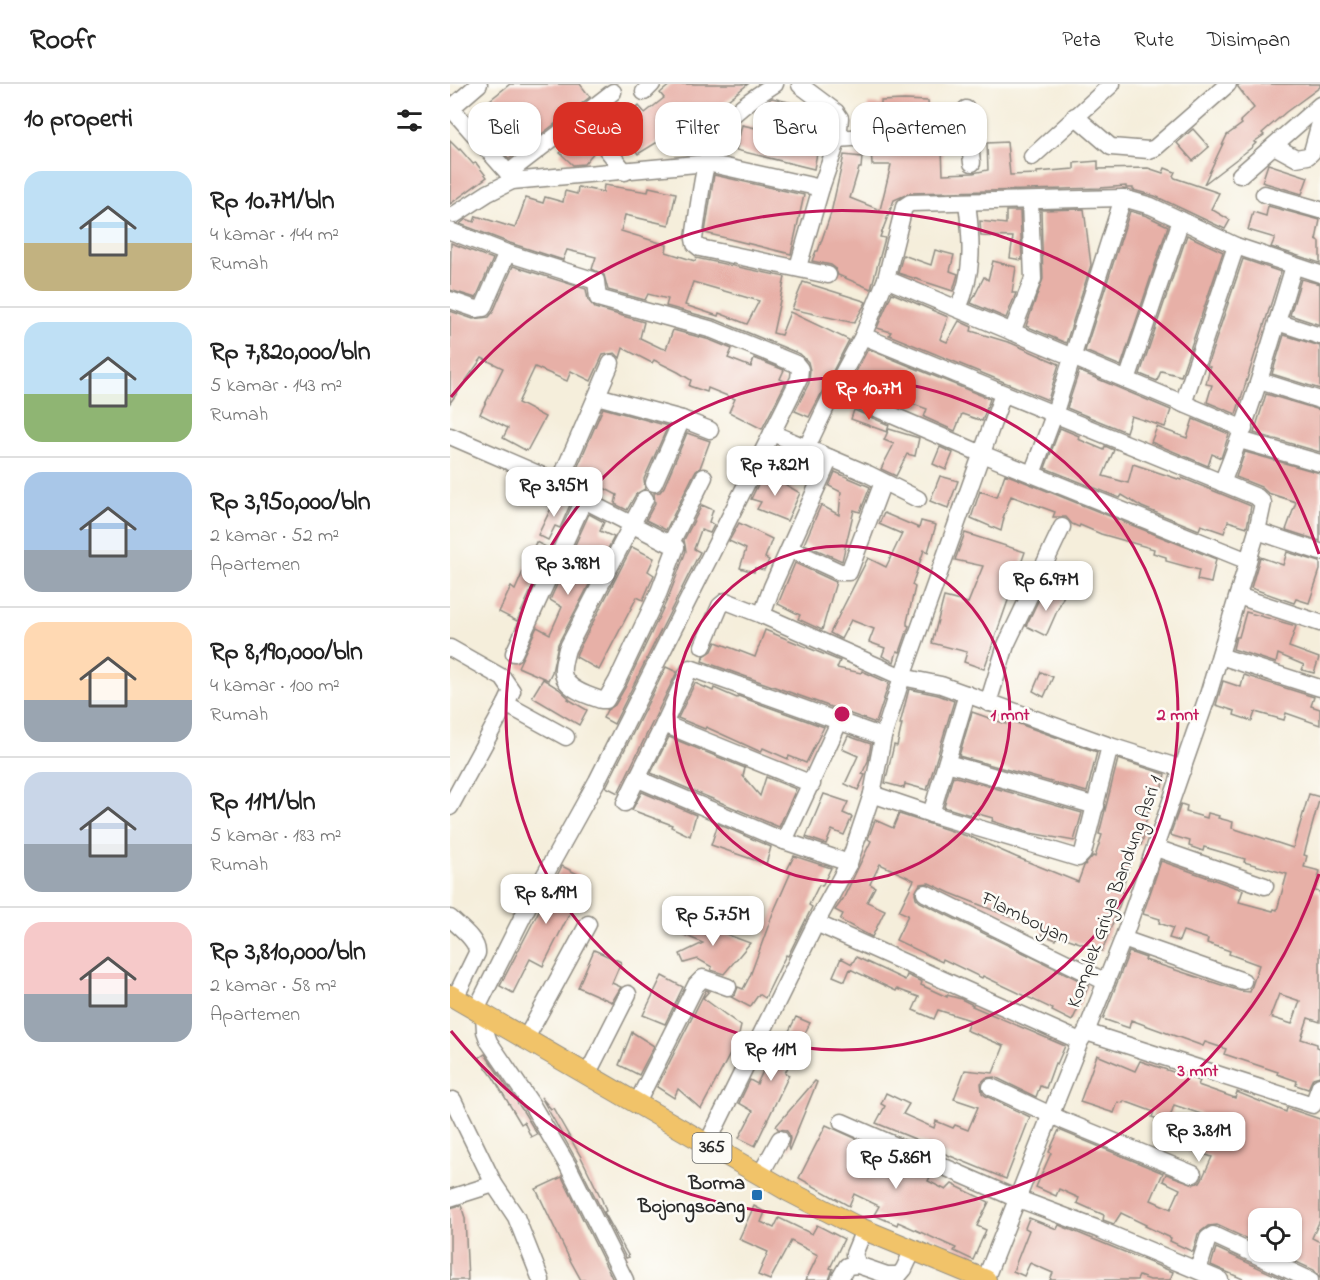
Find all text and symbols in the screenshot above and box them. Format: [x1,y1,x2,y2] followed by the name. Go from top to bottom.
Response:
[30,21,95,62] text: Roofr
[1062,26,1101,56] text: Peta
[1134,26,1174,56] text: Rute
[1207,26,1290,56] text: Disimpan
[24,101,133,139] text: 10 properti
[468,102,541,156] chip: Beli
[553,102,643,156] chip: Sewa
[655,102,741,156] chip: Filter
[753,102,839,156] chip: Baru
[851,102,987,156] chip: Apartemen
[393,104,426,137] icon: filters
[210,183,335,221] text: Rp 10.7M/bln
[72,195,144,267] icon: home
[210,221,339,250] text: 4 kamar · 144 m²
[210,250,268,279] text: Rumah
[210,334,370,372] text: Rp 7,820,000/bln
[72,346,144,418] icon: home
[807,370,931,421] pin: Rp 10.7M
[210,372,342,401] text: 5 kamar · 143 m²
[836,375,902,404] text: Rp 10.7M
[210,401,268,430] text: Rumah
[713,446,837,497] pin: Rp 7.82M
[741,451,809,480] text: Rp 7.82M
[492,467,616,518] pin: Rp 3.95M
[520,472,588,501] text: Rp 3.95M
[210,484,371,522] text: Rp 3,950,000/bln
[72,496,144,568] icon: home
[210,522,339,551] text: 2 kamar · 52 m²
[506,545,630,596] pin: Rp 3.98M
[536,550,600,579] text: Rp 3.98M
[210,551,300,580] text: Apartemen
[984,561,1108,612] pin: Rp 6.97M
[1013,566,1079,595] text: Rp 6.97M
[210,634,363,672] text: Rp 8,190,000/bln
[72,646,144,718] icon: home
[210,672,340,701] text: 4 kamar · 100 m²
[210,701,268,730] text: Rumah
[990,703,1031,729] text: 1 mnt
[1156,703,1200,729] text: 2 mnt
[832,704,852,724] centre of rings
[1060,772,1173,1013] street label: Komplek Griya Bandung Asri 1
[210,784,316,822] text: Rp 11M/bln
[72,796,144,868] icon: home
[210,822,341,851] text: 5 kamar · 183 m²
[210,851,268,880] text: Rumah
[484,874,608,925] pin: Rp 8.19M
[514,879,578,908] text: Rp 8.19M
[975,885,1074,953] street label: Flamboyan
[651,896,775,947] pin: Rp 5.75M
[676,901,750,930] text: Rp 5.75M
[210,934,366,972] text: Rp 3,810,000/bln
[72,946,144,1018] icon: home
[210,972,337,1001] text: 2 kamar · 58 m²
[210,1001,300,1030] text: Apartemen
[722,1031,820,1082] pin: Rp 11M
[745,1036,797,1065] text: Rp 11M
[1177,1059,1219,1085] text: 3 mnt
[1137,1112,1261,1163] pin: Rp 3.81M
[1166,1117,1232,1146] text: Rp 3.81M
[692,1133,732,1163] road number: 365
[834,1139,958,1190] pin: Rp 5.86M
[861,1144,931,1173] text: Rp 5.86M
[637,1170,745,1223] place label: Borma Bojongsoang
[750,1188,764,1202] marker: Borma Bojongsoang
[1248,1208,1302,1262] map controls
[1248,1208,1302,1262] button: locate

